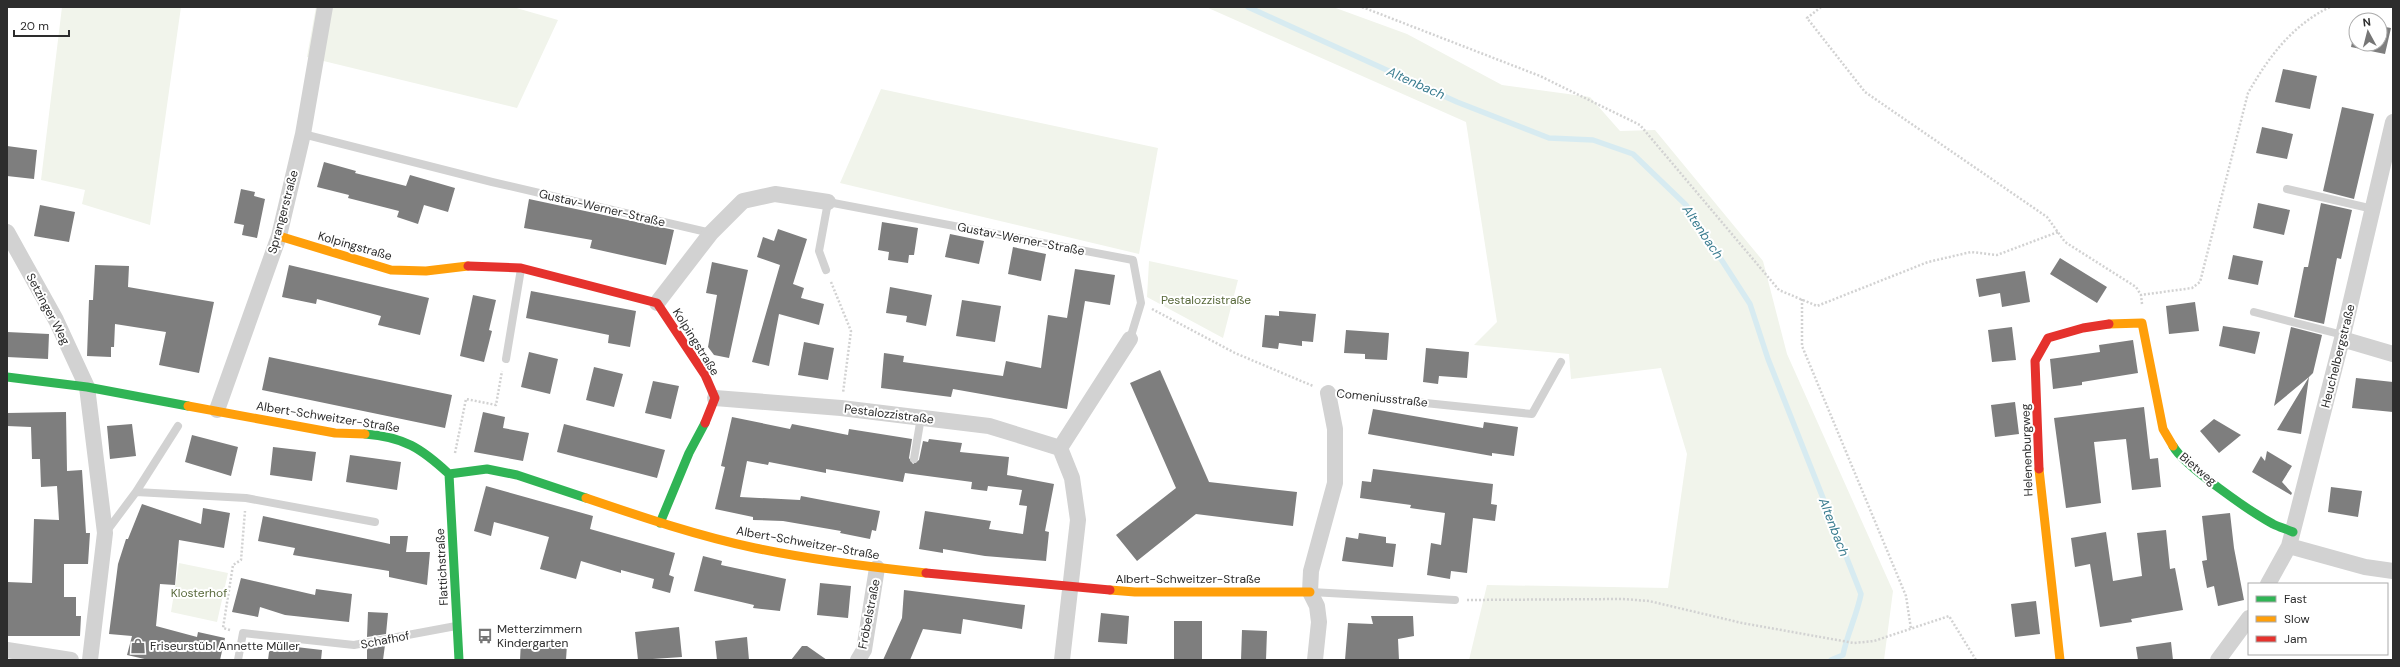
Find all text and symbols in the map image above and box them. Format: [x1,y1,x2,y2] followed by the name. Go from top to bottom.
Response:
[14,12,69,38] scale bar
[2348,12,2388,52] north arrow
[2362,15,2372,30] text: N
[20,18,49,34] text: 20 m
[1384,62,1448,103] water label: Altenbach
[264,168,302,256] street label: Sprangerstraße
[537,186,667,230] street label: Gustav-Werner-Straße
[1678,201,1727,262] water label: Altenbach
[956,219,1086,259] street label: Gustav-Werner-Straße
[316,228,394,264] street label: Kolpingstraße
[22,270,74,348] street label: Setzinger Weg
[1161,292,1251,308] park label: Pestalozzistraße
[2317,302,2359,410] street label: Heuchelbergstraße
[669,305,723,379] street label: Kolpingstraße
[1335,385,1429,411] street label: Comeniusstraße
[255,398,401,436] street label: Albert-Schweitzer-Straße
[843,401,935,427] street label: Pestalozzistraße
[2017,403,2037,497] street label: Helenenburgweg
[2176,449,2220,489] street label: Bietweg
[1815,494,1853,559] water label: Altenbach
[735,523,881,564] street label: Albert-Schweitzer-Straße
[432,528,452,606] street label: Flattichstraße
[1115,571,1261,587] street label: Albert-Schweitzer-Straße
[854,578,884,650] street label: Fröbelstraße
[2248,583,2388,655] legend
[171,585,227,601] park label: Klosterhof
[2284,591,2307,607] text: Fast
[2284,611,2310,627] text: Slow
[497,621,582,651] place label: Metterzimmern Kindergarten
[359,627,411,653] street label: Schafhof
[476,627,494,645] bus stop icon: Metterzimmern Kindergarten
[2284,631,2307,647] text: Jam
[129,637,147,655] shop icon: Friseurstübl Annette Müller
[150,638,300,654] place label: Friseurstübl Annette Müller

